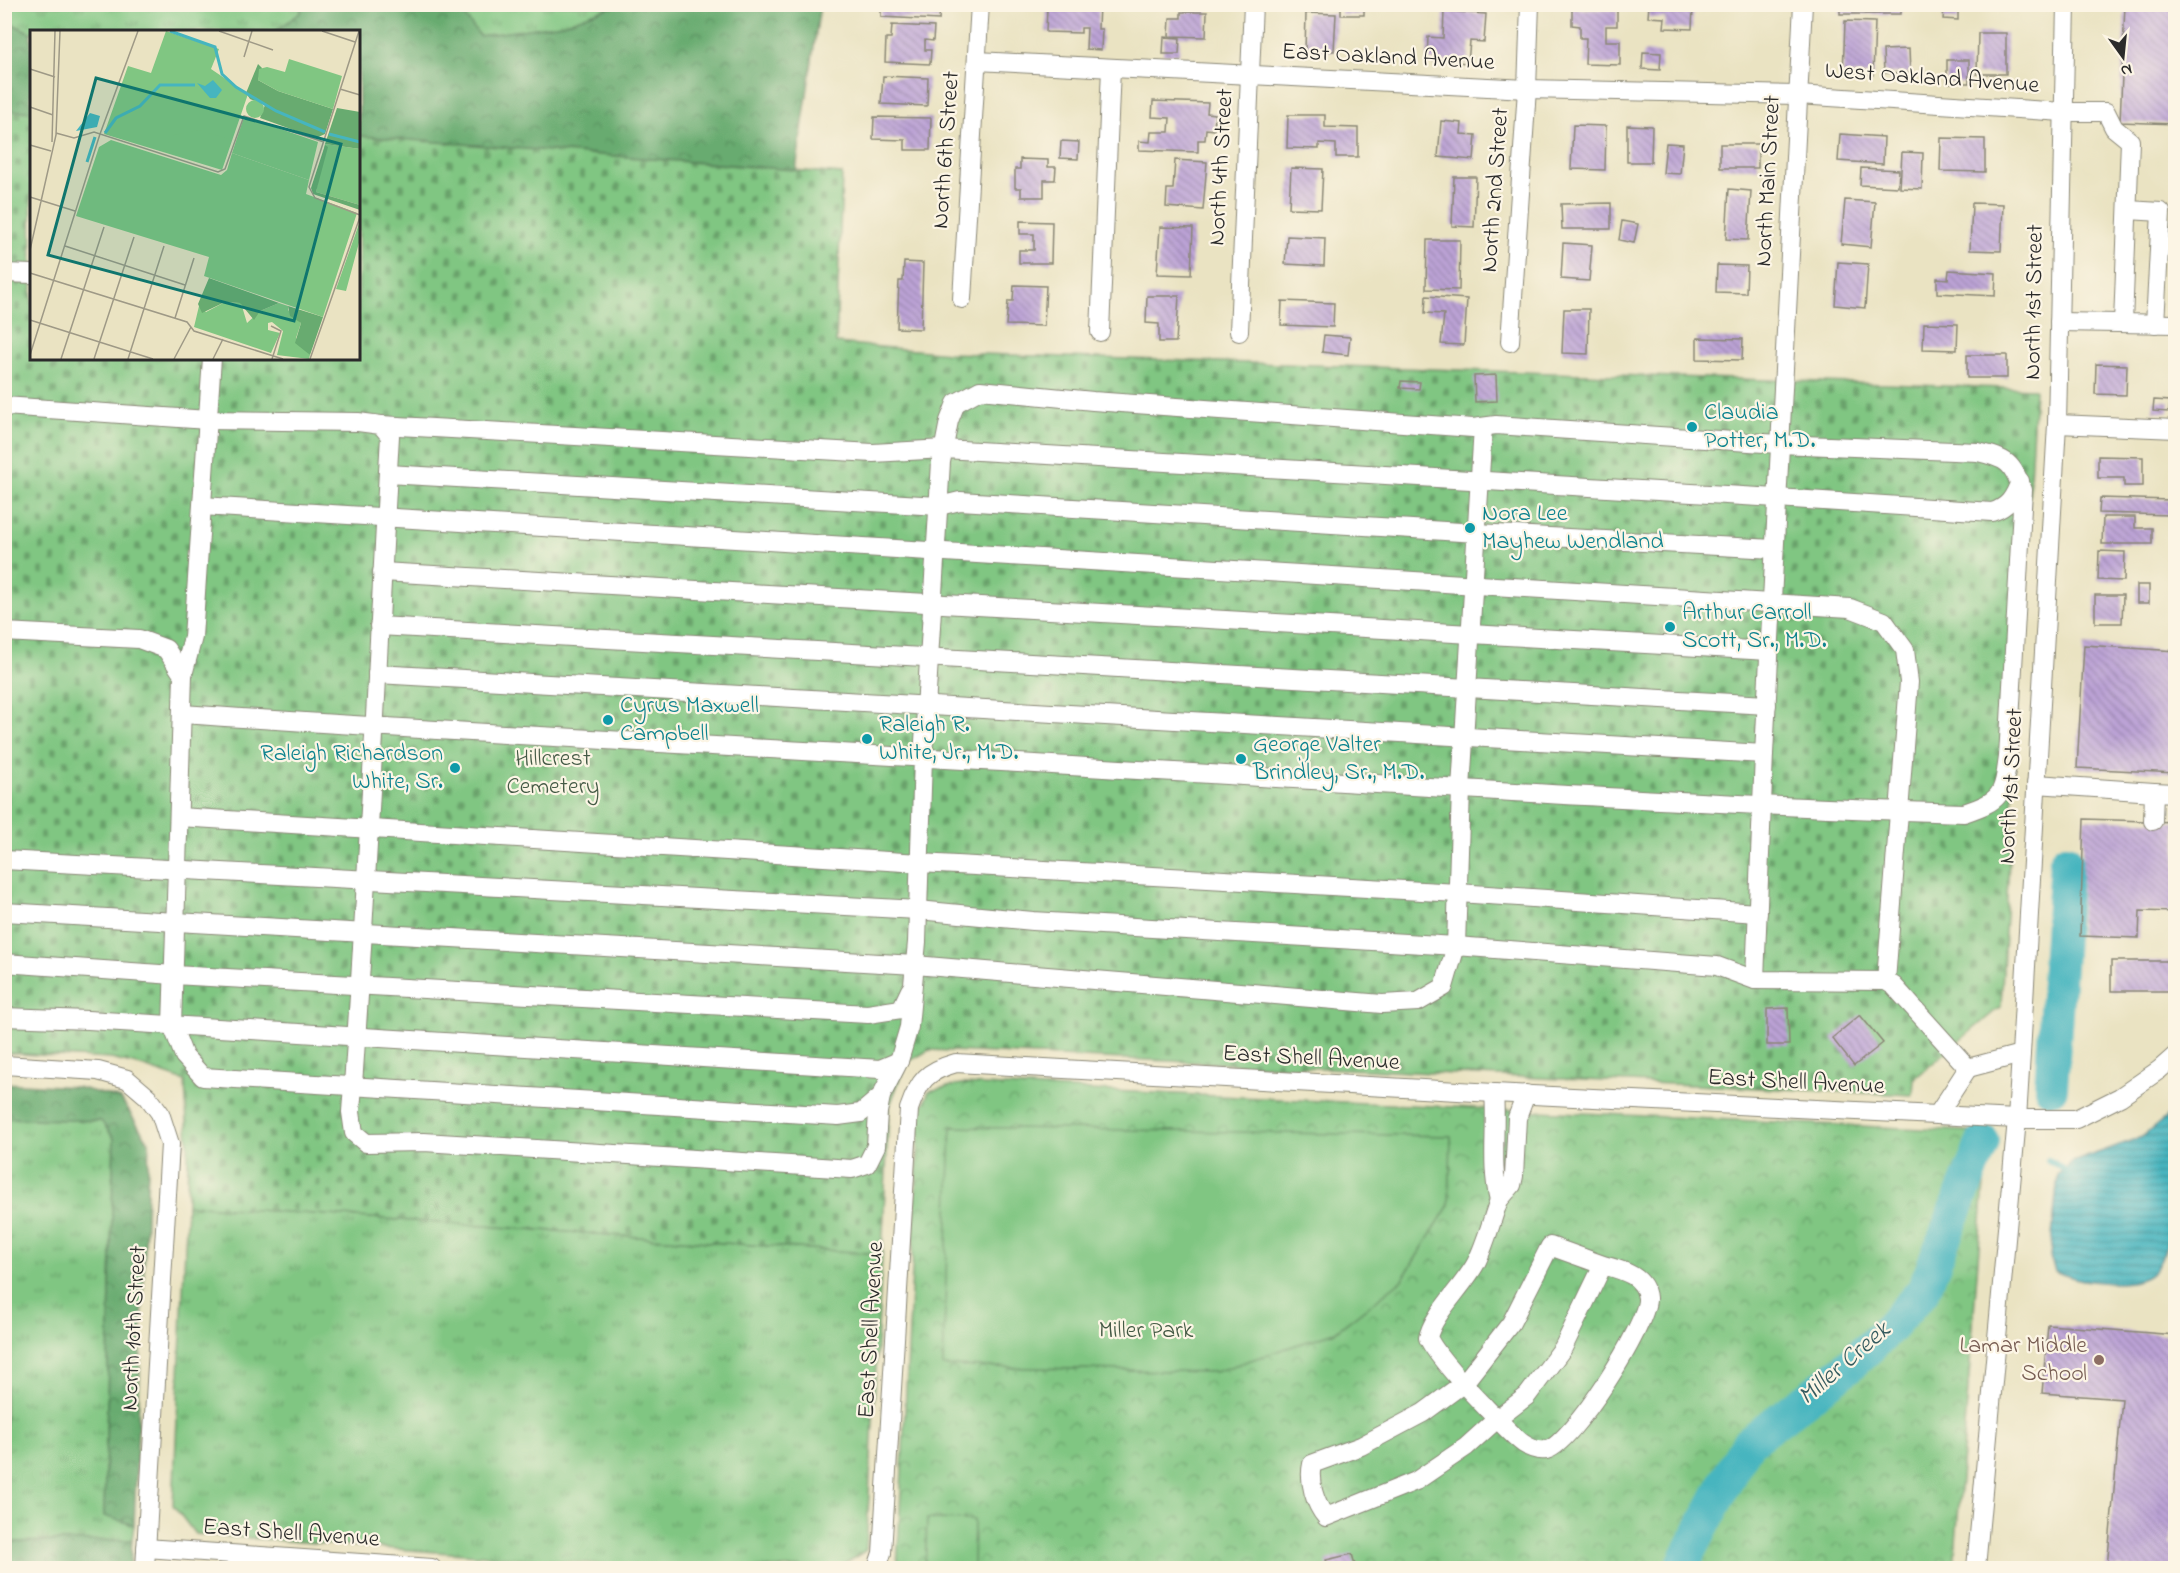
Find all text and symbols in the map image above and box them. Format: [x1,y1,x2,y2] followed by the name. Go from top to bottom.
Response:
[2093,27,2153,87] north arrow
[30,30,360,360] inset map
[1281,35,1496,81] street label: East Oakland Avenue
[1824,54,2041,104] street label: West Oakland Avenue
[2118,57,2135,83] text: N
[924,70,970,230] street label: North 6th Street
[1200,87,1244,247] street label: North 4th Street
[1747,94,1791,268] street label: North Main Street
[1473,106,1519,274] street label: North 2nd Street
[2016,224,2054,380] street label: North 1st Street
[1704,396,1815,459] place label: Claudia Potter, M.D.
[1685,420,1699,434] marker: Claudia Potter, M.D.
[1482,497,1664,561] place label: Nora Lee Mayhew Wendland
[1463,521,1477,535] marker: Nora Lee Mayhew Wendland
[1682,596,1827,659] place label: Arthur Carroll Scott, Sr., M.D.
[1663,620,1677,634] marker: Arthur Carroll Scott, Sr., M.D.
[620,689,759,752] place label: Cyrus Maxwell Campbell
[1990,707,2034,865] street label: North 1st Street
[879,708,1019,771] place label: Raleigh R. White, Jr., M.D.
[601,713,615,727] marker: Cyrus Maxwell Campbell
[1252,728,1424,792] place label: George Valter Brindley, Sr., M.D.
[860,732,874,746] marker: Raleigh R. White, Jr., M.D.
[260,737,443,800] place label: Raleigh Richardson White, Sr.
[507,742,599,806] park label: Hillcrest Cemetery
[1234,752,1248,766] marker: George Valter Brindley, Sr., M.D.
[448,761,462,775] marker: Raleigh Richardson White, Sr.
[1222,1037,1401,1081] street label: East Shell Avenue
[1707,1061,1886,1105] street label: East Shell Avenue
[850,1240,894,1419] street label: East Shell Avenue
[113,1244,157,1412] street label: North 10th Street
[1790,1312,1901,1415] water label: Miller Creek
[1099,1314,1194,1349] park label: Miller Park
[1959,1329,2087,1392] place label: Lamar Middle School
[2092,1353,2106,1367] marker: Lamar Middle School
[201,1510,381,1558] street label: East Shell Avenue

